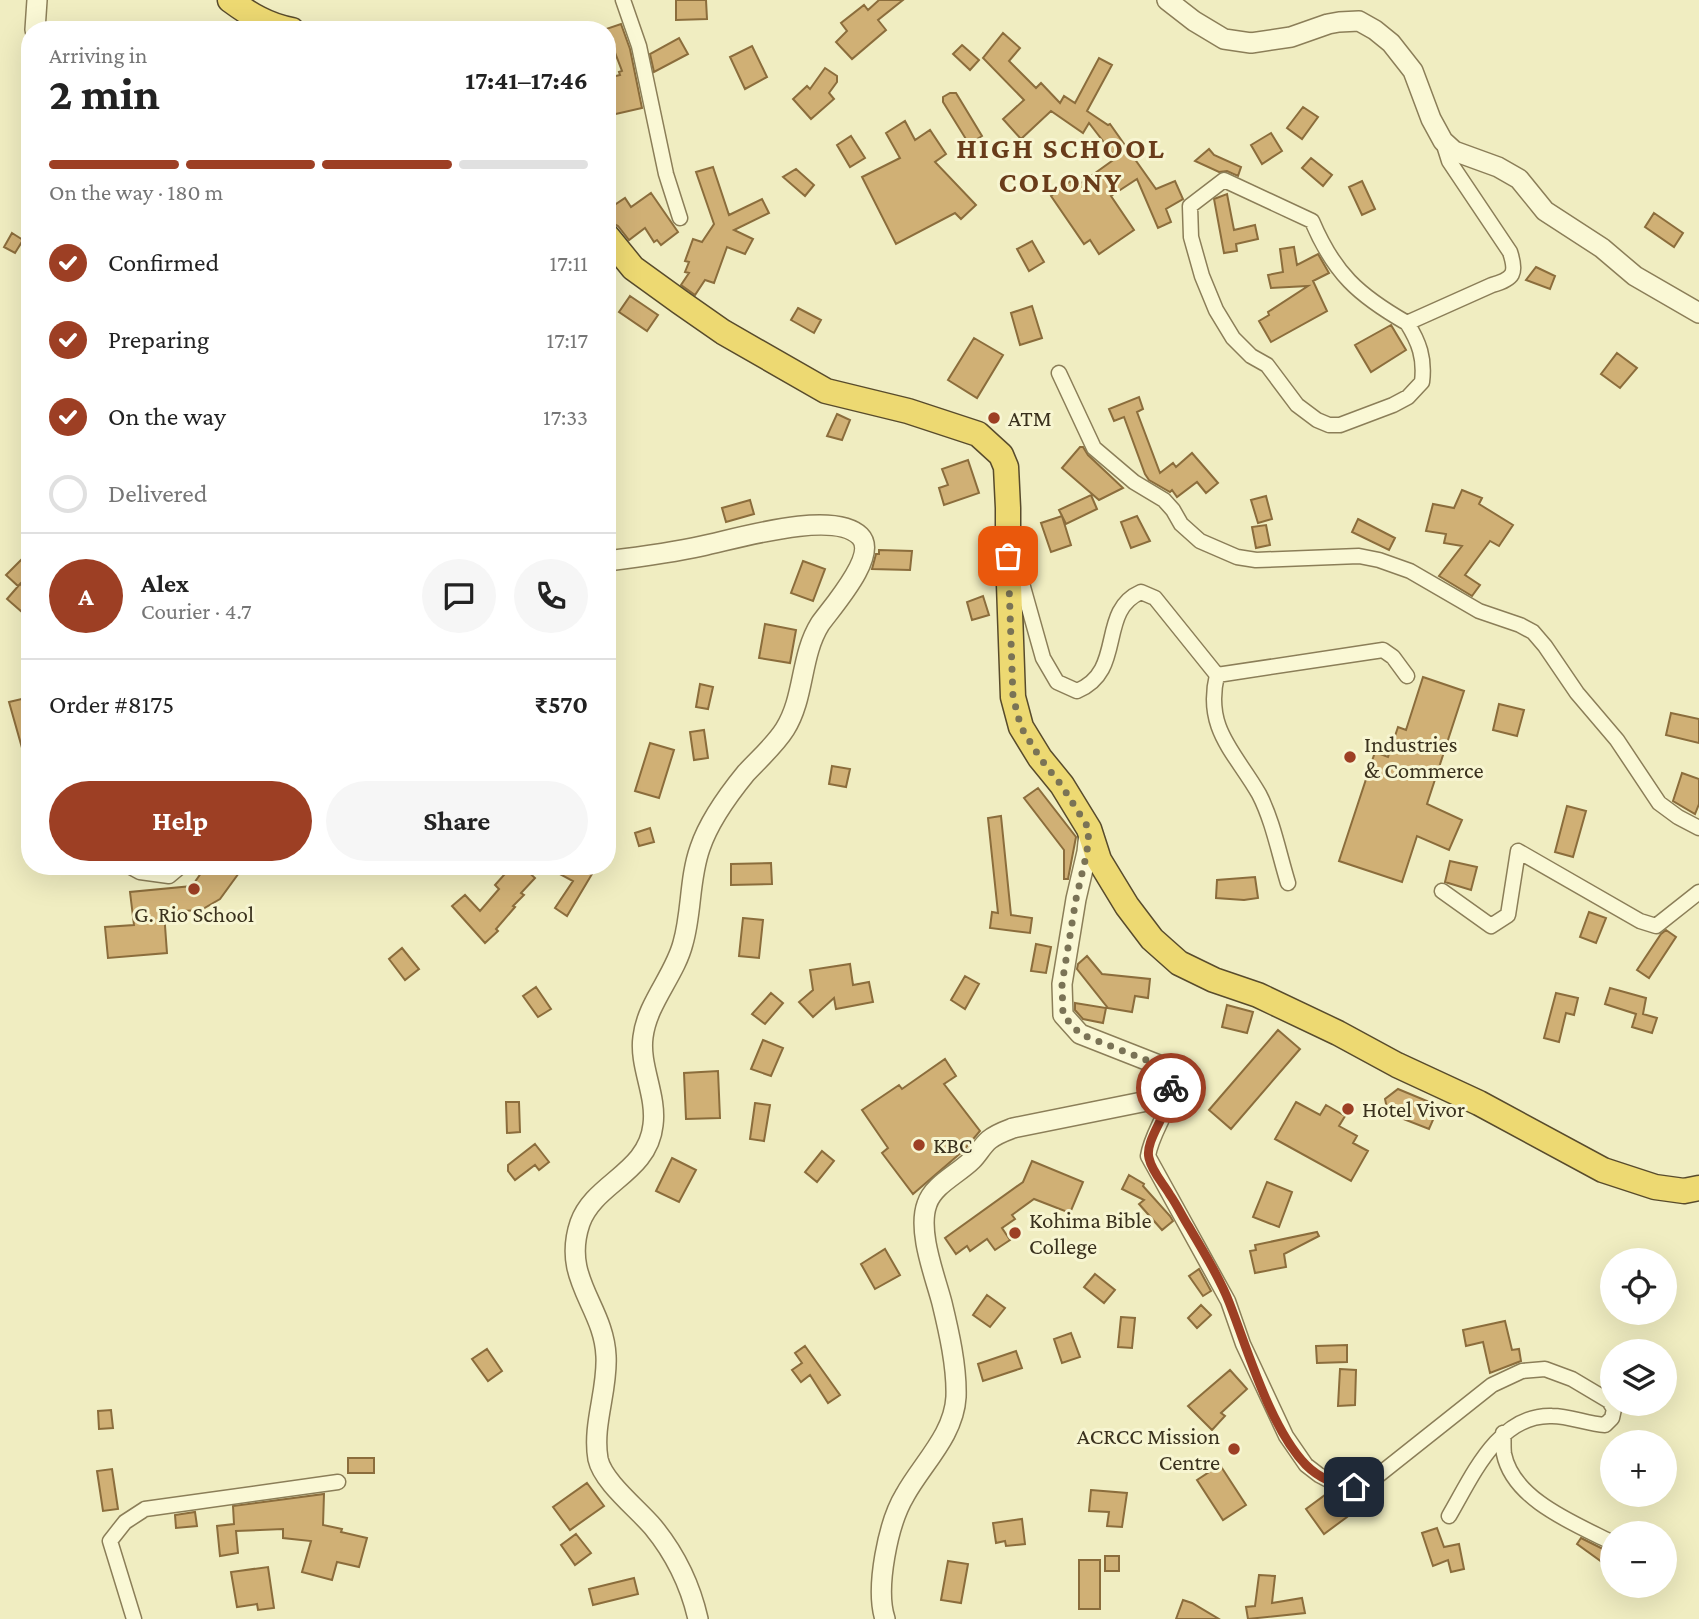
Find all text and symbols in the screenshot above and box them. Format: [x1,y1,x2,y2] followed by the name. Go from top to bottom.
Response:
[49,42,147,68] text: Arriving in
[465,66,588,95] text: 17:41–17:46
[49,68,160,119] text: 2 min
[956,131,1166,198] district label: HIGH SCHOOL COLONY
[49,179,223,205] text: On the way · 180 m
[49,244,87,282] icon: check
[108,248,219,277] text: Confirmed
[550,250,588,276] text: 17:11
[49,321,87,359] icon: check
[108,325,209,354] text: Preparing
[547,327,588,353] text: 17:17
[49,398,87,436] icon: check
[108,402,226,431] text: On the way
[543,404,588,430] text: 17:33
[1008,405,1052,431] place label: ATM
[986,410,1002,426] marker: ATM
[108,479,207,508] text: Delivered
[978,526,1038,586] pin
[989,537,1027,575] icon: bag
[422,559,496,633] button: chat
[514,559,588,633] button: phone
[141,569,189,598] text: Alex
[78,582,94,611] text: A
[141,598,252,624] text: Courier · 4.7
[49,690,174,719] text: Order #8175
[534,690,588,719] text: ₹570
[1364,731,1484,783] place label: Industries & Commerce
[1342,749,1358,765] marker: Industries & Commerce
[49,781,312,861] button: Help
[326,781,588,861] button: Share
[186,881,202,897] marker: G. Rio School
[134,901,254,927] place label: G. Rio School
[1136,1053,1206,1123] courier
[1152,1069,1190,1107] icon: bike
[1362,1096,1465,1122] place label: Hotel Vivor
[1340,1101,1356,1117] marker: Hotel Vivor
[933,1132,972,1158] place label: KBC
[911,1137,927,1153] marker: KBC
[1029,1207,1152,1259] place label: Kohima Bible College
[1007,1225,1023,1241] marker: Kohima Bible College
[1600,1248,1677,1598] map controls
[1600,1248,1677,1325] button: locate
[1600,1339,1677,1416] button: layers
[1077,1423,1220,1475] place label: ACRCC Mission Centre
[1600,1430,1677,1507] button: +
[1226,1441,1242,1457] marker: ACRCC Mission Centre
[1324,1457,1384,1517] pin
[1335,1468,1373,1506] icon: home
[1600,1521,1677,1598] button: −

